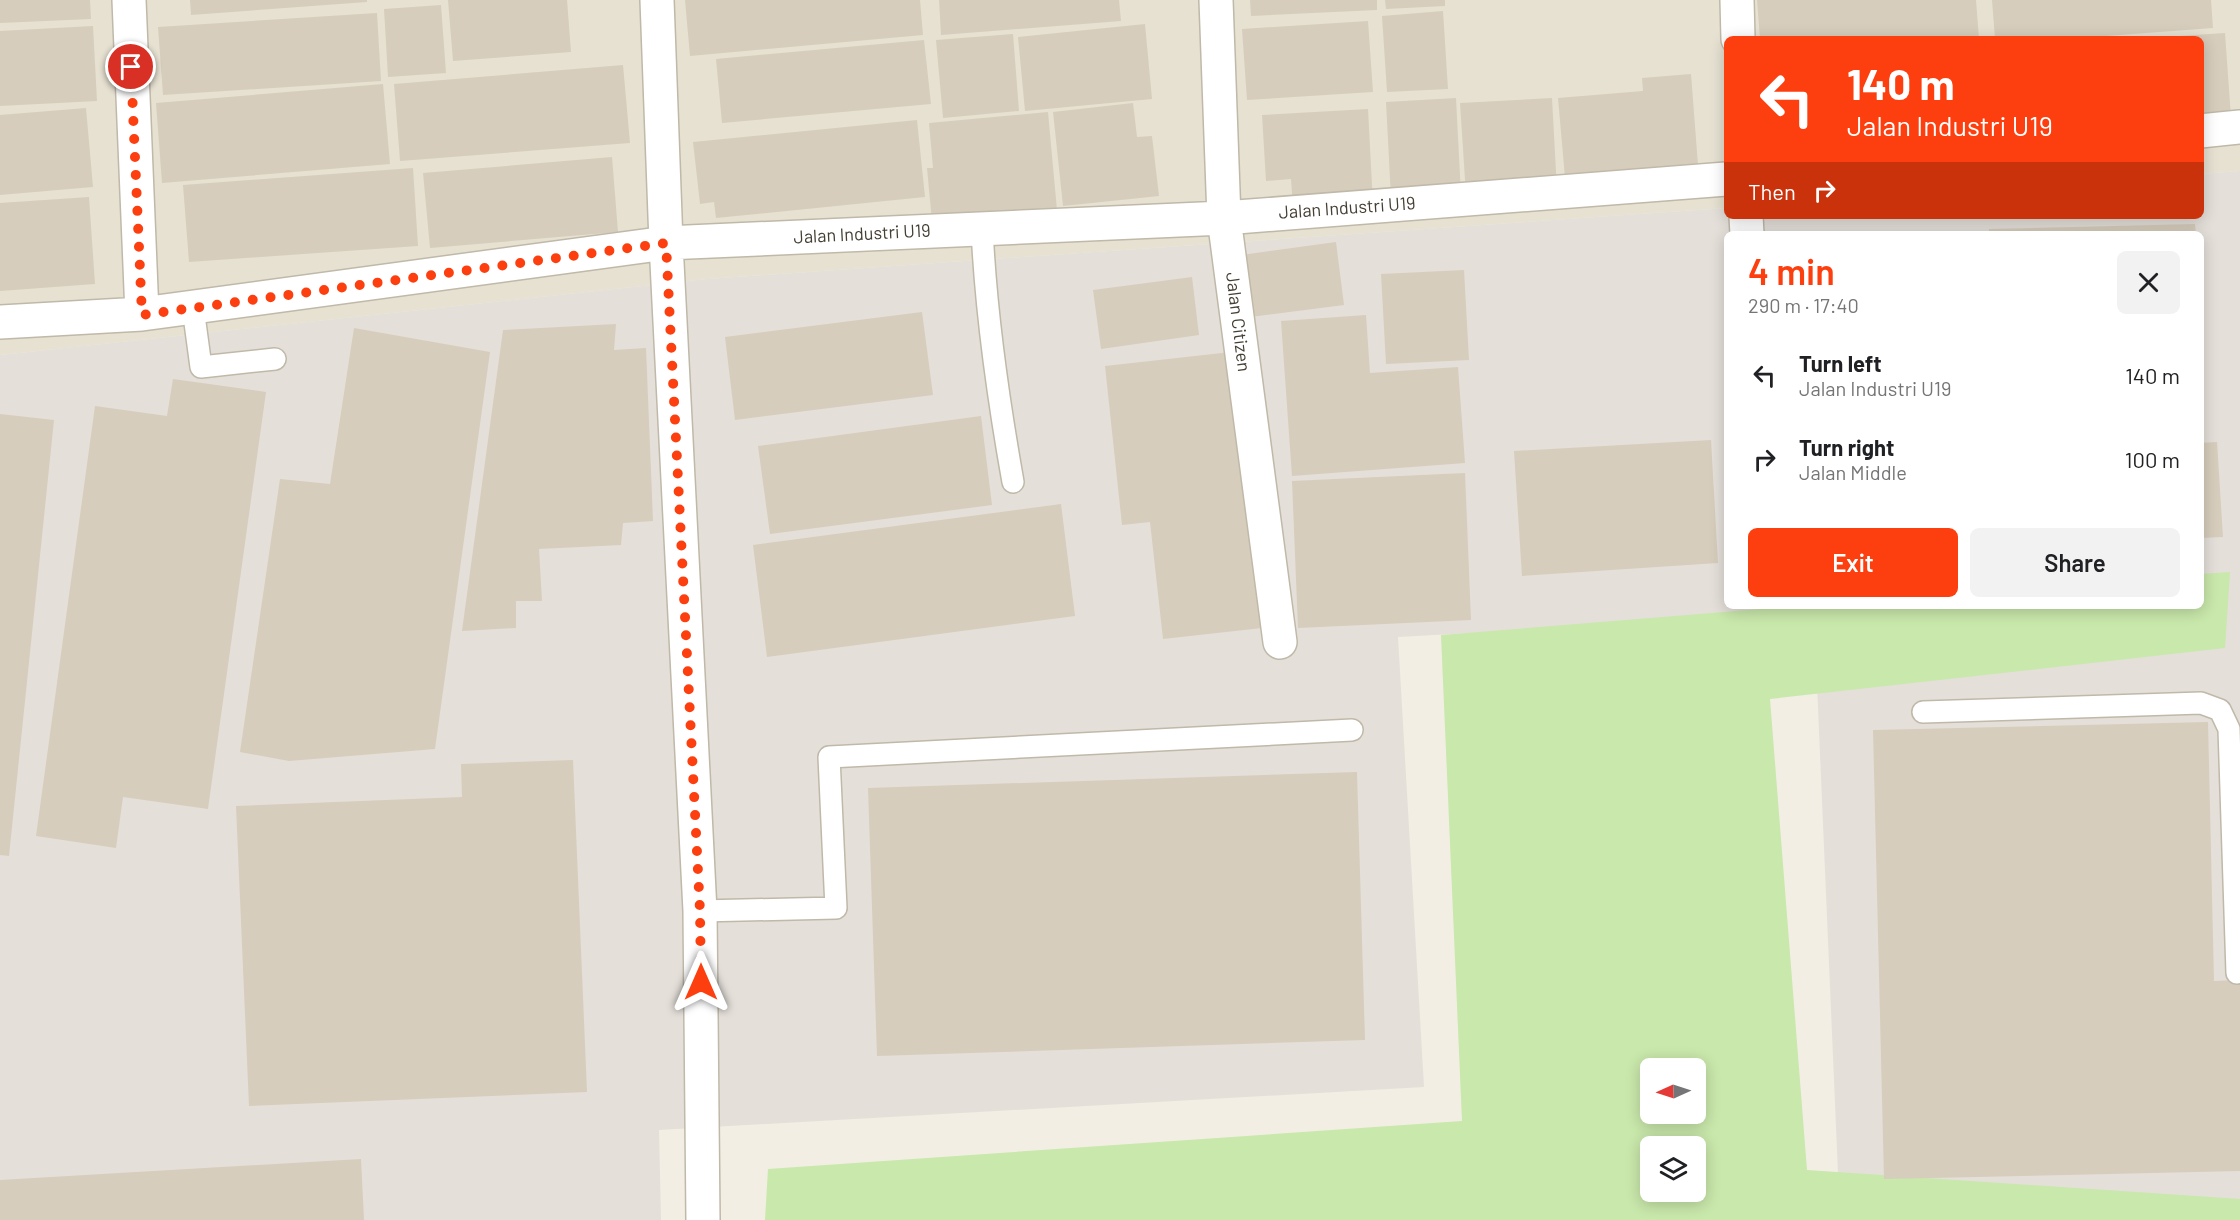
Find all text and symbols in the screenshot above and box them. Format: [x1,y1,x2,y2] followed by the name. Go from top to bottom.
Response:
[105,41,156,92] pin
[114,50,147,83] icon: arrive
[1847,58,1955,108] text: 140 m
[1748,60,1826,138] icon: left
[1847,109,2053,141] text: Jalan Industri U19
[1808,174,1841,207] icon: right
[1748,178,1796,204] text: Then
[1278,191,1416,223] street label: Jalan Industri U19
[793,218,931,248] street label: Jalan Industri U19
[1748,249,1835,292] text: 4 min
[2117,251,2180,314] button: close
[1222,271,1256,373] street label: Jalan Citizen
[1748,293,1859,317] text: 290 m · 17:40
[1799,350,1882,376] text: Turn left
[1748,359,1781,392] icon: left
[2125,362,2180,388] text: 140 m
[1799,376,1951,400] text: Jalan Industri U19
[1799,434,1894,460] text: Turn right
[1748,443,1781,476] icon: right
[2125,446,2180,472] text: 100 m
[1799,460,1907,484] text: Jalan Middle
[1748,528,1958,597] button: Exit
[1970,528,2180,597] button: Share
[669,950,733,1014] position arrow
[1640,1058,1706,1124] north arrow
[1640,1058,1706,1202] map controls
[1640,1136,1706,1202] button: layers

